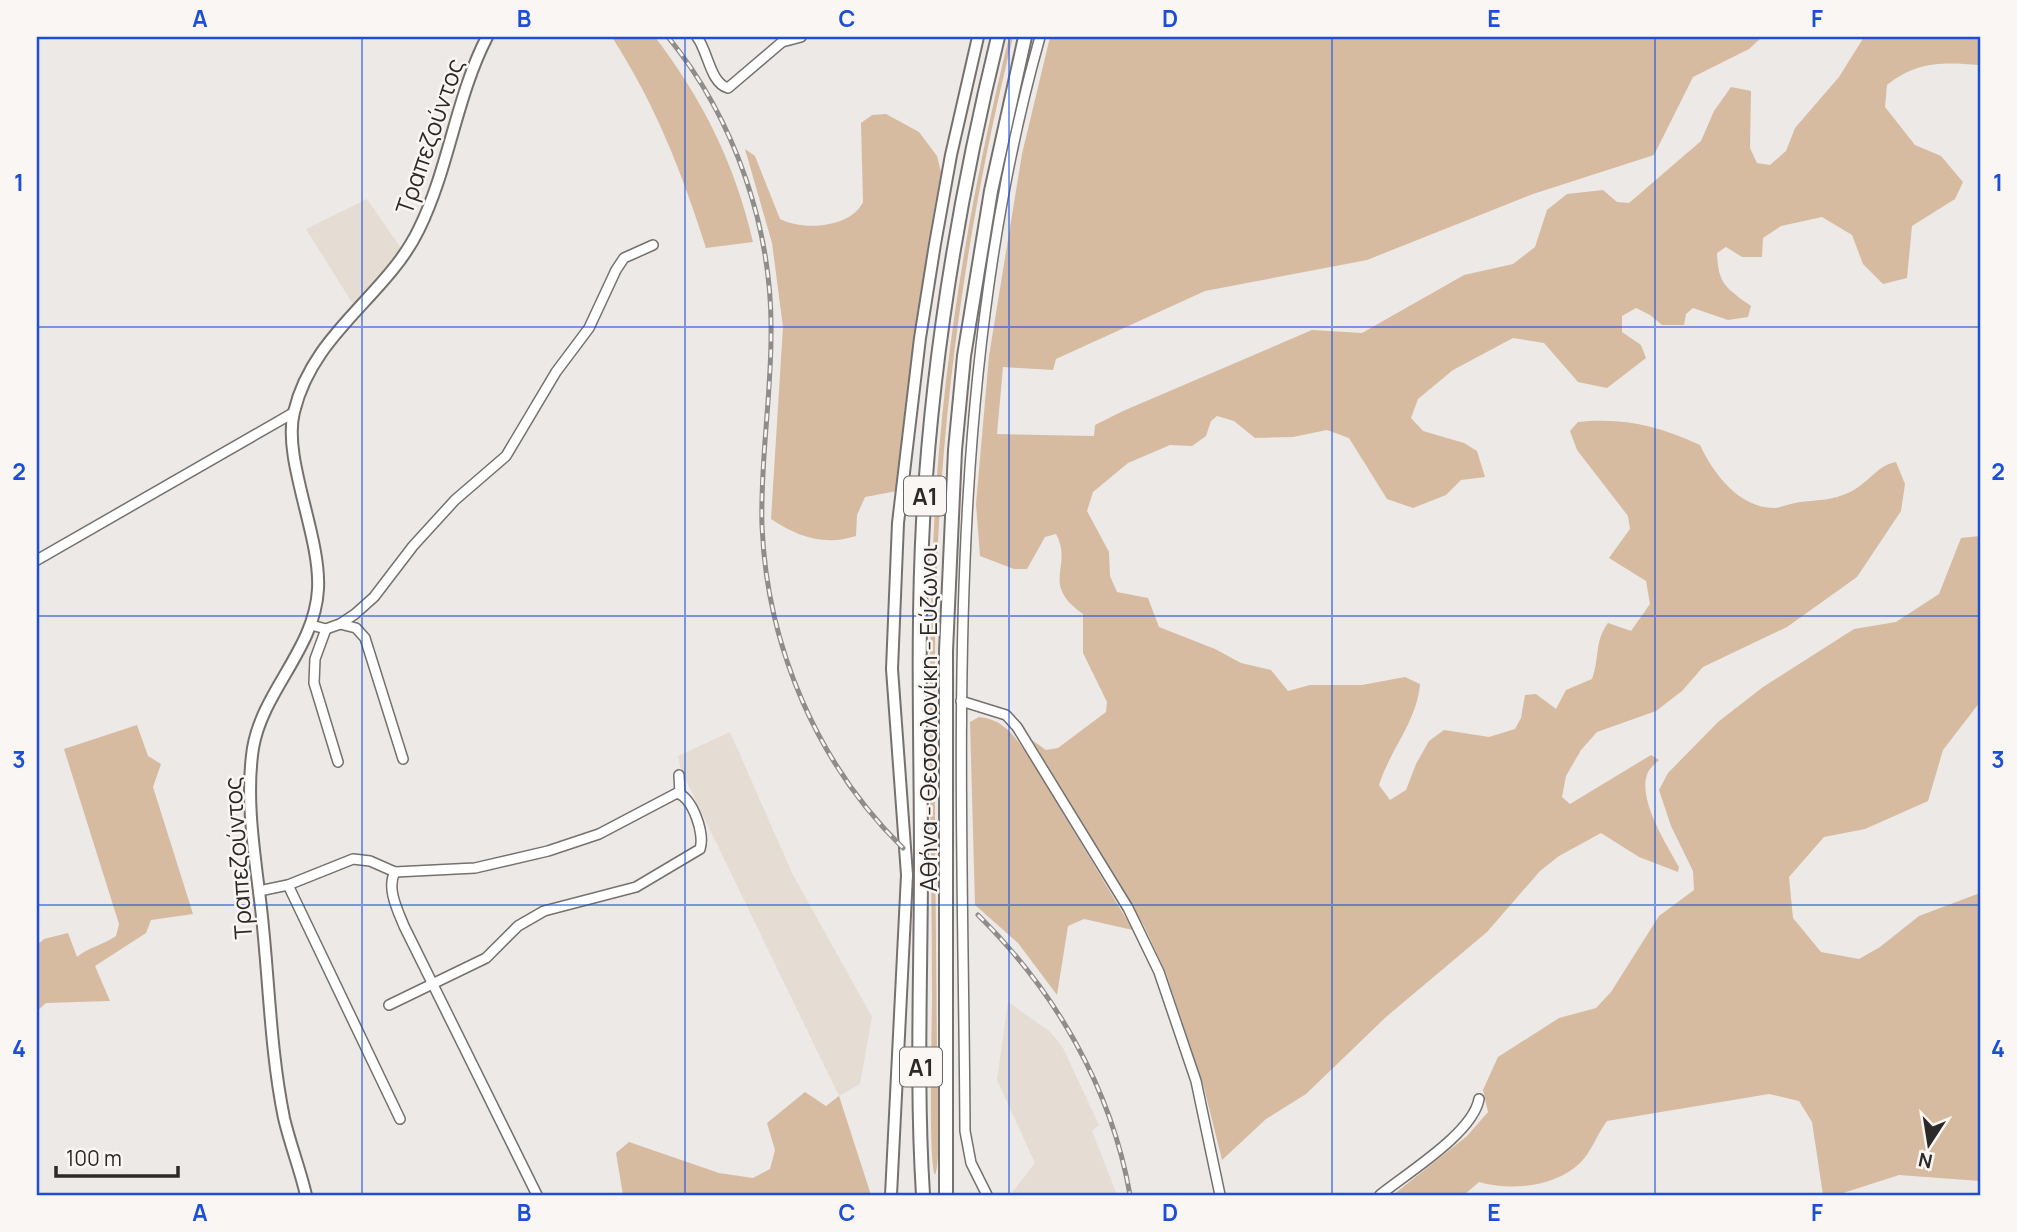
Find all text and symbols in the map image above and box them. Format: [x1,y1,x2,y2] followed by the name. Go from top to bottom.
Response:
[192,2,208,34] text: A
[517,2,531,34] text: B
[839,2,856,34] text: C
[1162,2,1178,34] text: D
[1487,2,1501,34] text: E
[1811,2,1823,34] text: F
[387,54,471,218] street label: Τραπεζούντος
[14,166,24,198] text: 1
[1993,166,2003,198] text: 1
[12,455,26,487] text: 2
[1991,455,2005,487] text: 2
[904,476,946,516] road number: Α1
[911,544,944,892] street label: Αθήνα - Θεσσαλονίκη - Εύζωνοι
[12,743,26,775] text: 3
[1991,743,2005,775] text: 3
[215,776,259,940] street label: Τραπεζούντος
[12,1032,26,1064] text: 4
[1991,1032,2005,1064] text: 4
[900,1048,942,1086] road number: Α1
[1895,1110,1965,1180] north arrow
[56,1134,178,1178] scale bar
[66,1144,122,1172] text: 100 m
[1916,1146,1935,1175] text: N
[192,1196,208,1228] text: A
[517,1196,531,1228] text: B
[839,1196,856,1228] text: C
[1162,1196,1178,1228] text: D
[1487,1196,1501,1228] text: E
[1811,1196,1823,1228] text: F

